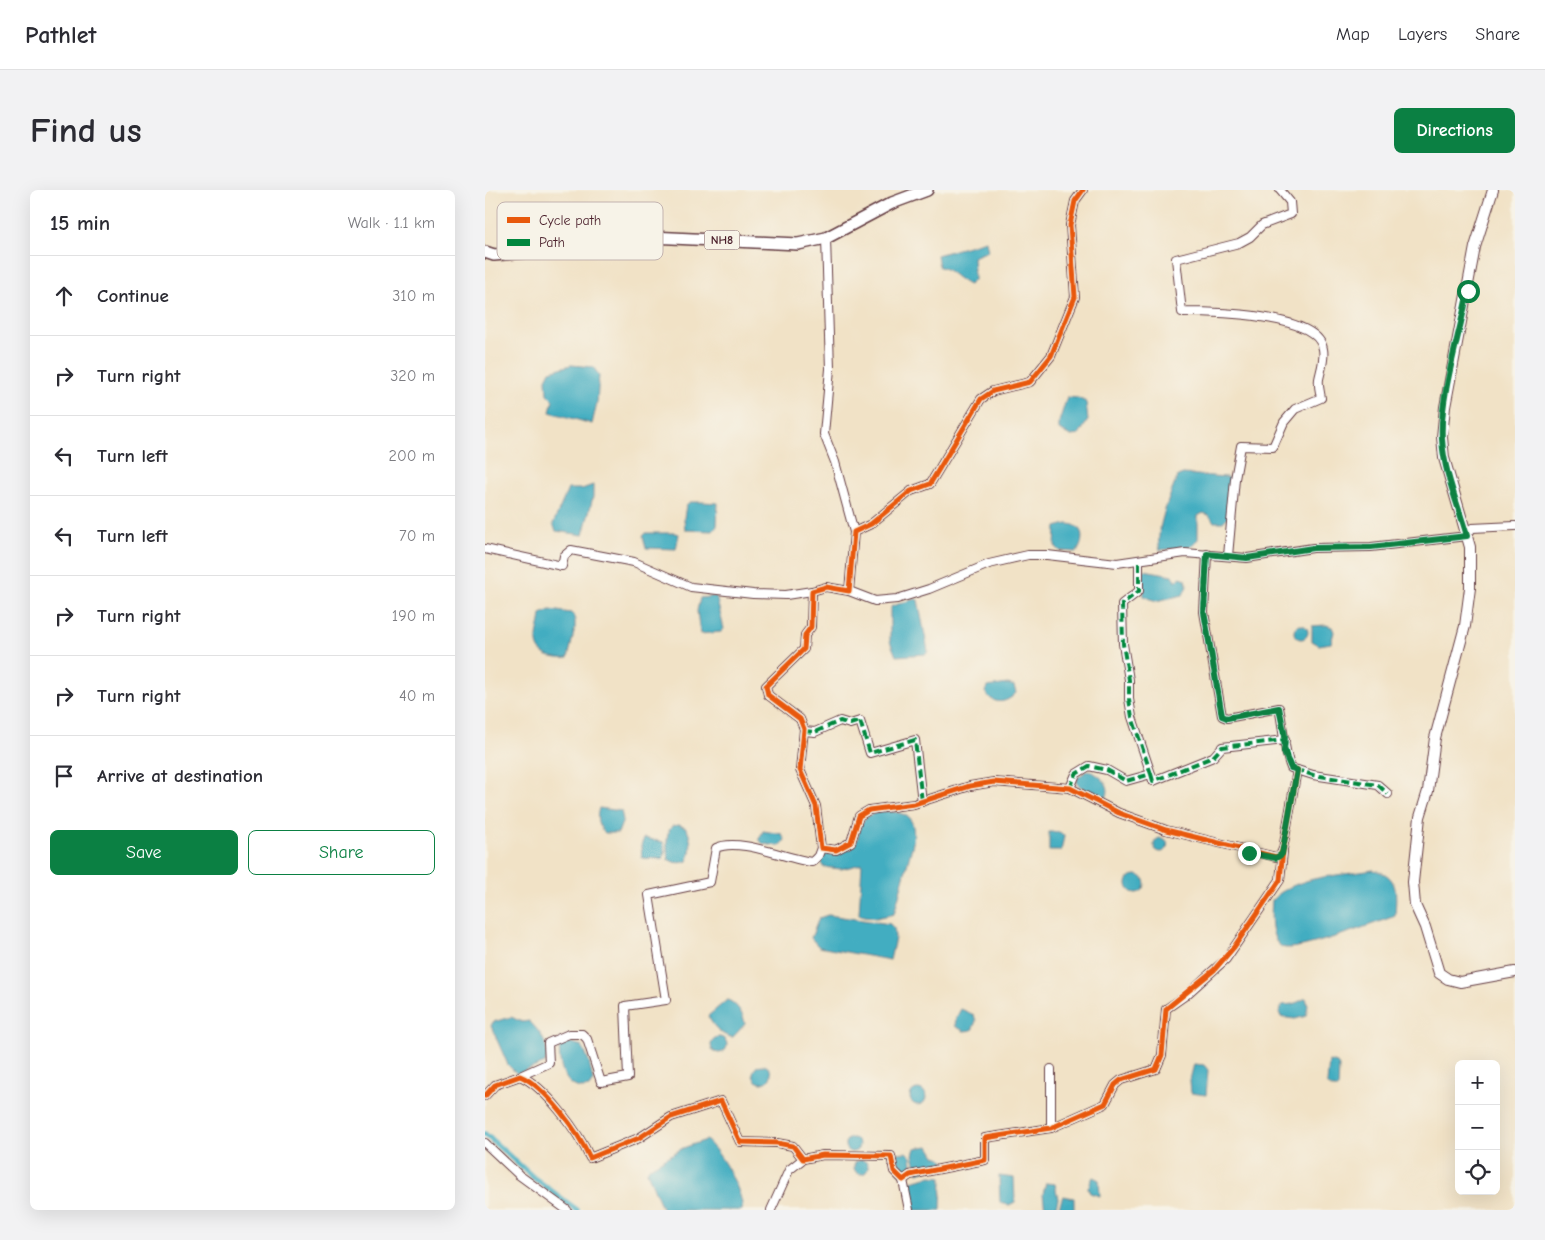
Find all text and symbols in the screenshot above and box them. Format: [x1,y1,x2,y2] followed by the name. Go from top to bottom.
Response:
[25,21,96,49] text: Pathlet
[1336,24,1370,45] text: Map
[1398,24,1447,45] text: Layers
[1475,24,1520,45] text: Share
[1394,108,1515,153] button: Directions
[30,110,142,151] text: Find us
[497,202,663,260] legend
[50,211,110,235] text: 15 min
[539,212,601,229] text: Cycle path
[348,214,435,232] text: Walk · 1.1 km
[705,230,739,250] road number: NH8
[539,234,565,251] text: Path
[1457,280,1480,303] route start
[50,282,78,310] icon: ahead
[97,285,169,307] text: Continue
[392,287,435,305] text: 310 m
[50,362,78,390] icon: right
[97,365,181,387] text: Turn right
[390,367,435,385] text: 320 m
[50,442,78,470] icon: left
[97,445,168,467] text: Turn left
[389,447,435,465] text: 200 m
[50,522,78,550] icon: left
[97,525,168,547] text: Turn left
[399,527,435,545] text: 70 m
[50,602,78,630] icon: right
[97,605,181,627] text: Turn right
[392,607,435,625] text: 190 m
[50,682,78,710] icon: right
[97,685,181,707] text: Turn right
[399,687,435,705] text: 40 m
[50,762,78,790] icon: arrive
[97,765,263,787] text: Arrive at destination
[50,830,238,875] button: Save
[248,830,435,875] button: Share
[1238,842,1261,865] route end
[1455,1060,1500,1195] map controls
[1455,1060,1500,1105] button: +
[1455,1105,1500,1150] button: −
[1455,1150,1500,1195] button: locate

